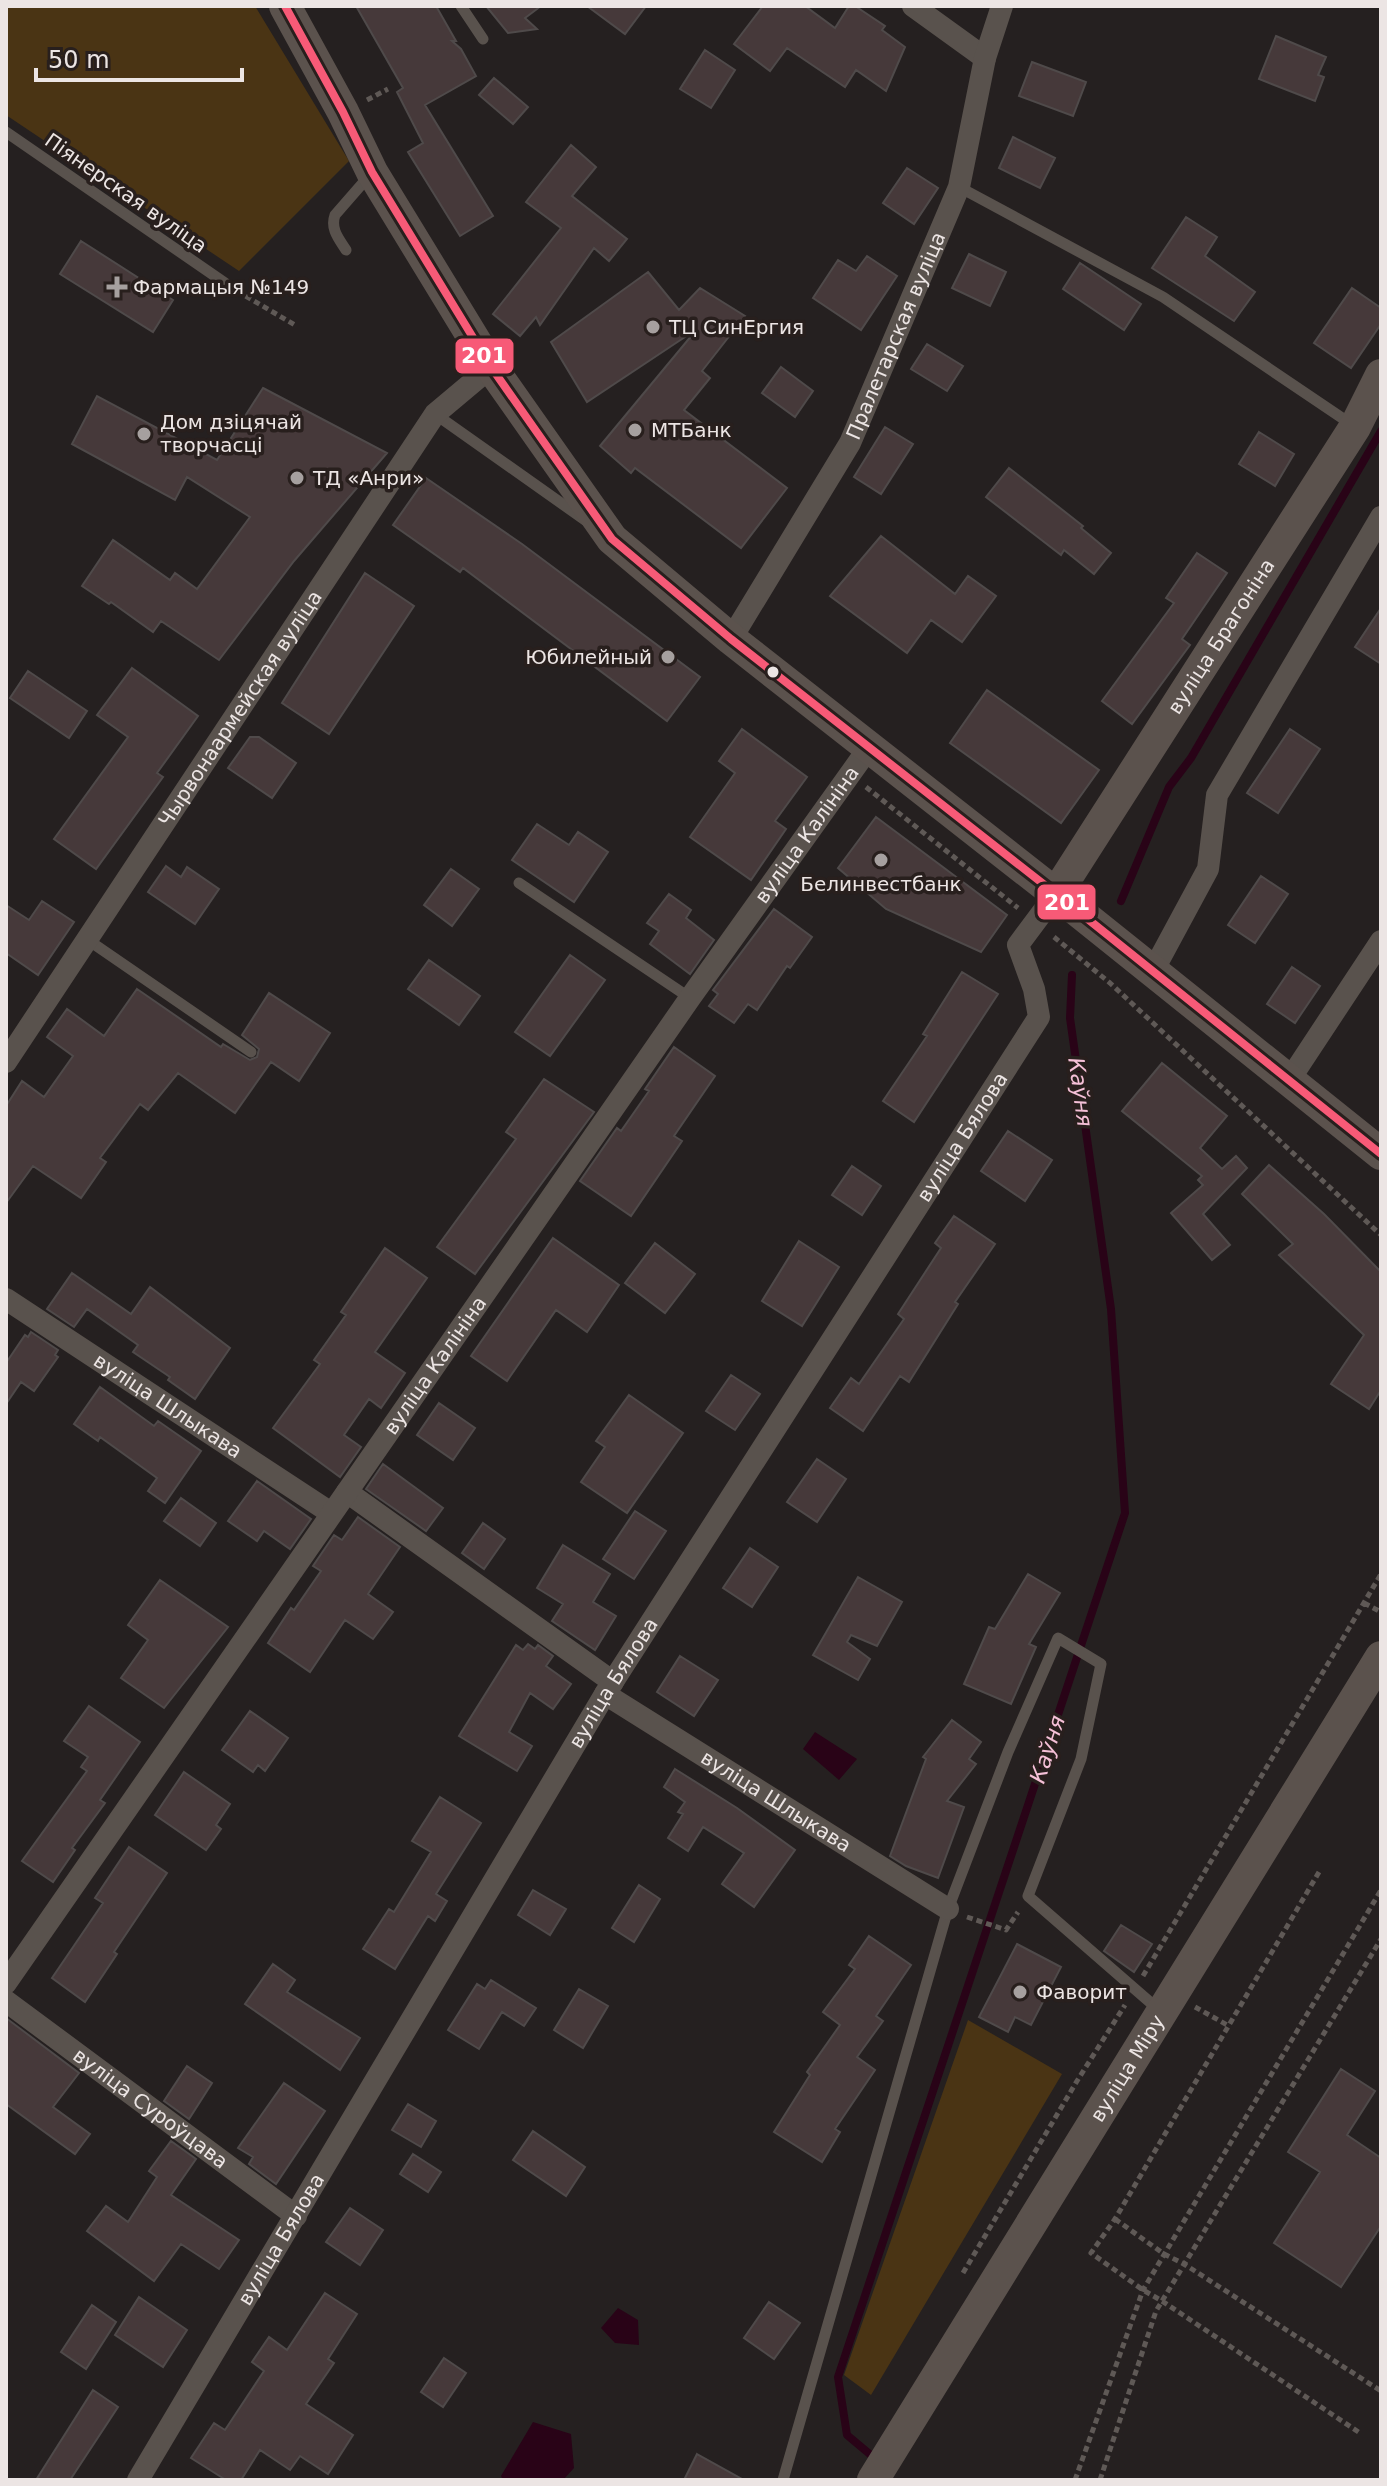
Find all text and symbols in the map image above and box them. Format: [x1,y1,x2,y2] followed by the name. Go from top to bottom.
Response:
[36,32,242,82] scale bar
[48,46,110,74] text: 50 m
[40,128,212,258] street label: Піянерская вуліца
[841,228,951,443] street label: Пралетарская вуліца
[133,275,309,299] place label: Фармацыя №149
[108,278,126,296] marker: Фармацыя №149
[668,315,804,339] place label: ТЦ СинЕргия
[644,318,662,336] marker: ТЦ СинЕргия
[454,337,515,375] line badge: 201
[461,343,507,368] text: 201
[160,410,302,457] place label: Дом дзіцячай творчасці
[651,418,732,442] place label: МТБанк
[626,421,644,439] marker: МТБанк
[135,425,153,443] marker: Дом дзіцячай творчасці
[312,466,424,490] place label: ТД «Анри»
[288,469,306,487] marker: ТД «Анри»
[1162,554,1280,718] street label: вуліца Брагоніна
[153,586,327,831] street label: Чырвонаармейская вуліца
[525,645,652,669] place label: Юбилейный
[659,648,677,666] marker: Юбилейный
[765,664,781,680] unlabelled marker
[750,761,864,908] street label: вуліца Калініна
[872,851,890,869] marker: Белинвестбанк
[800,872,962,896] place label: Белинвестбанк
[1036,883,1097,921] line badge: 201
[1044,890,1090,915] text: 201
[1063,1056,1098,1128] water label: Каўня
[912,1068,1012,1206] street label: вуліца Бялова
[379,1292,491,1439] street label: вуліца Калініна
[89,1348,247,1463] street label: вуліца Шлыкава
[564,1613,663,1752] street label: вуліца Бялова
[1025,1712,1070,1786] water label: Каўня
[697,1745,856,1857] street label: вуліца Шлыкава
[1036,1980,1127,2004] place label: Фаворит
[1011,1983,1029,2001] marker: Фаворит
[1085,2010,1169,2126] street label: вуліца Міру
[68,2043,233,2173] street label: вуліца Суроўцава
[233,2169,329,2310] street label: вуліца Бялова

